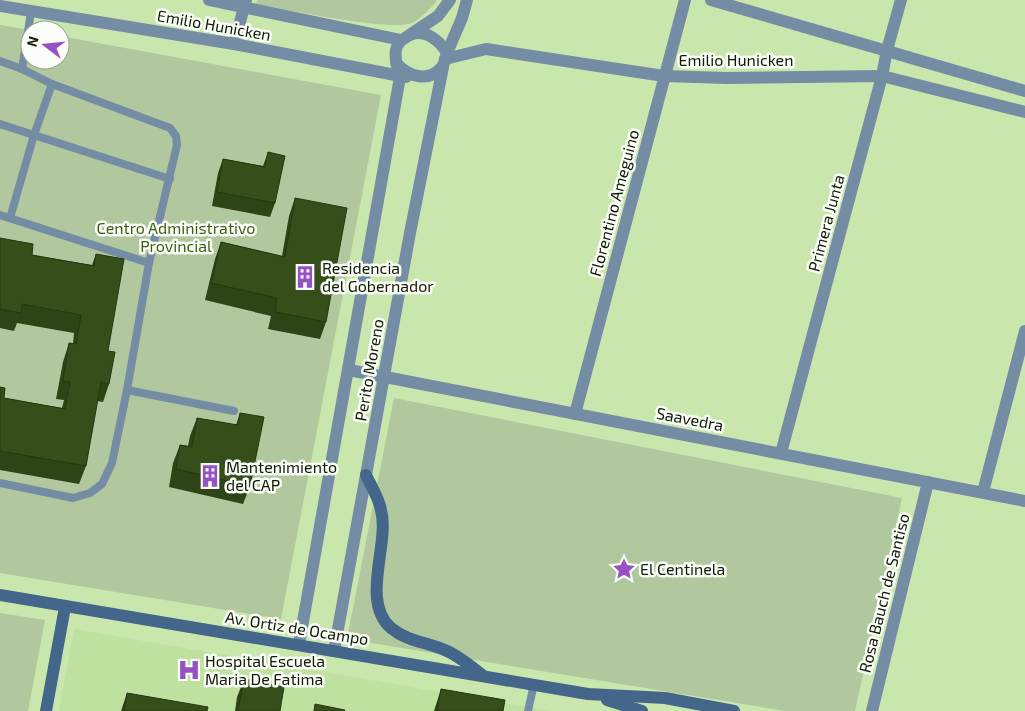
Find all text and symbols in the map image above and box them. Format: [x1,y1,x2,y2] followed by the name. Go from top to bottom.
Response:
[156,5,272,44] street label: Emilio Hunicken
[20,20,70,70] north arrow
[22,34,42,48] text: N
[678,50,794,69] street label: Emilio Hunicken
[585,127,642,278] street label: Florentino Ameguino
[803,172,848,273] street label: Primera Junta
[97,218,255,255] park label: Centro Administrativo Provincial
[322,258,434,295] place label: Residencia del Gobernador
[292,264,318,290] building icon: Residencia del Gobernador
[350,317,387,422] street label: Perito Moreno
[655,403,725,434] street label: Saavedra
[226,457,337,494] place label: Mantenimiento del CAP
[197,463,223,489] building icon: Mantenimiento del CAP
[855,511,913,675] street label: Rosa Bauch de Santiso
[611,556,637,582] place icon: El Centinela
[640,559,725,578] place label: El Centinela
[224,607,370,648] street label: Av. Ortiz de Ocampo
[205,651,325,688] place label: Hospital Escuela Maria De Fatima
[176,657,202,683] hospital icon: Hospital Escuela Maria De Fatima

